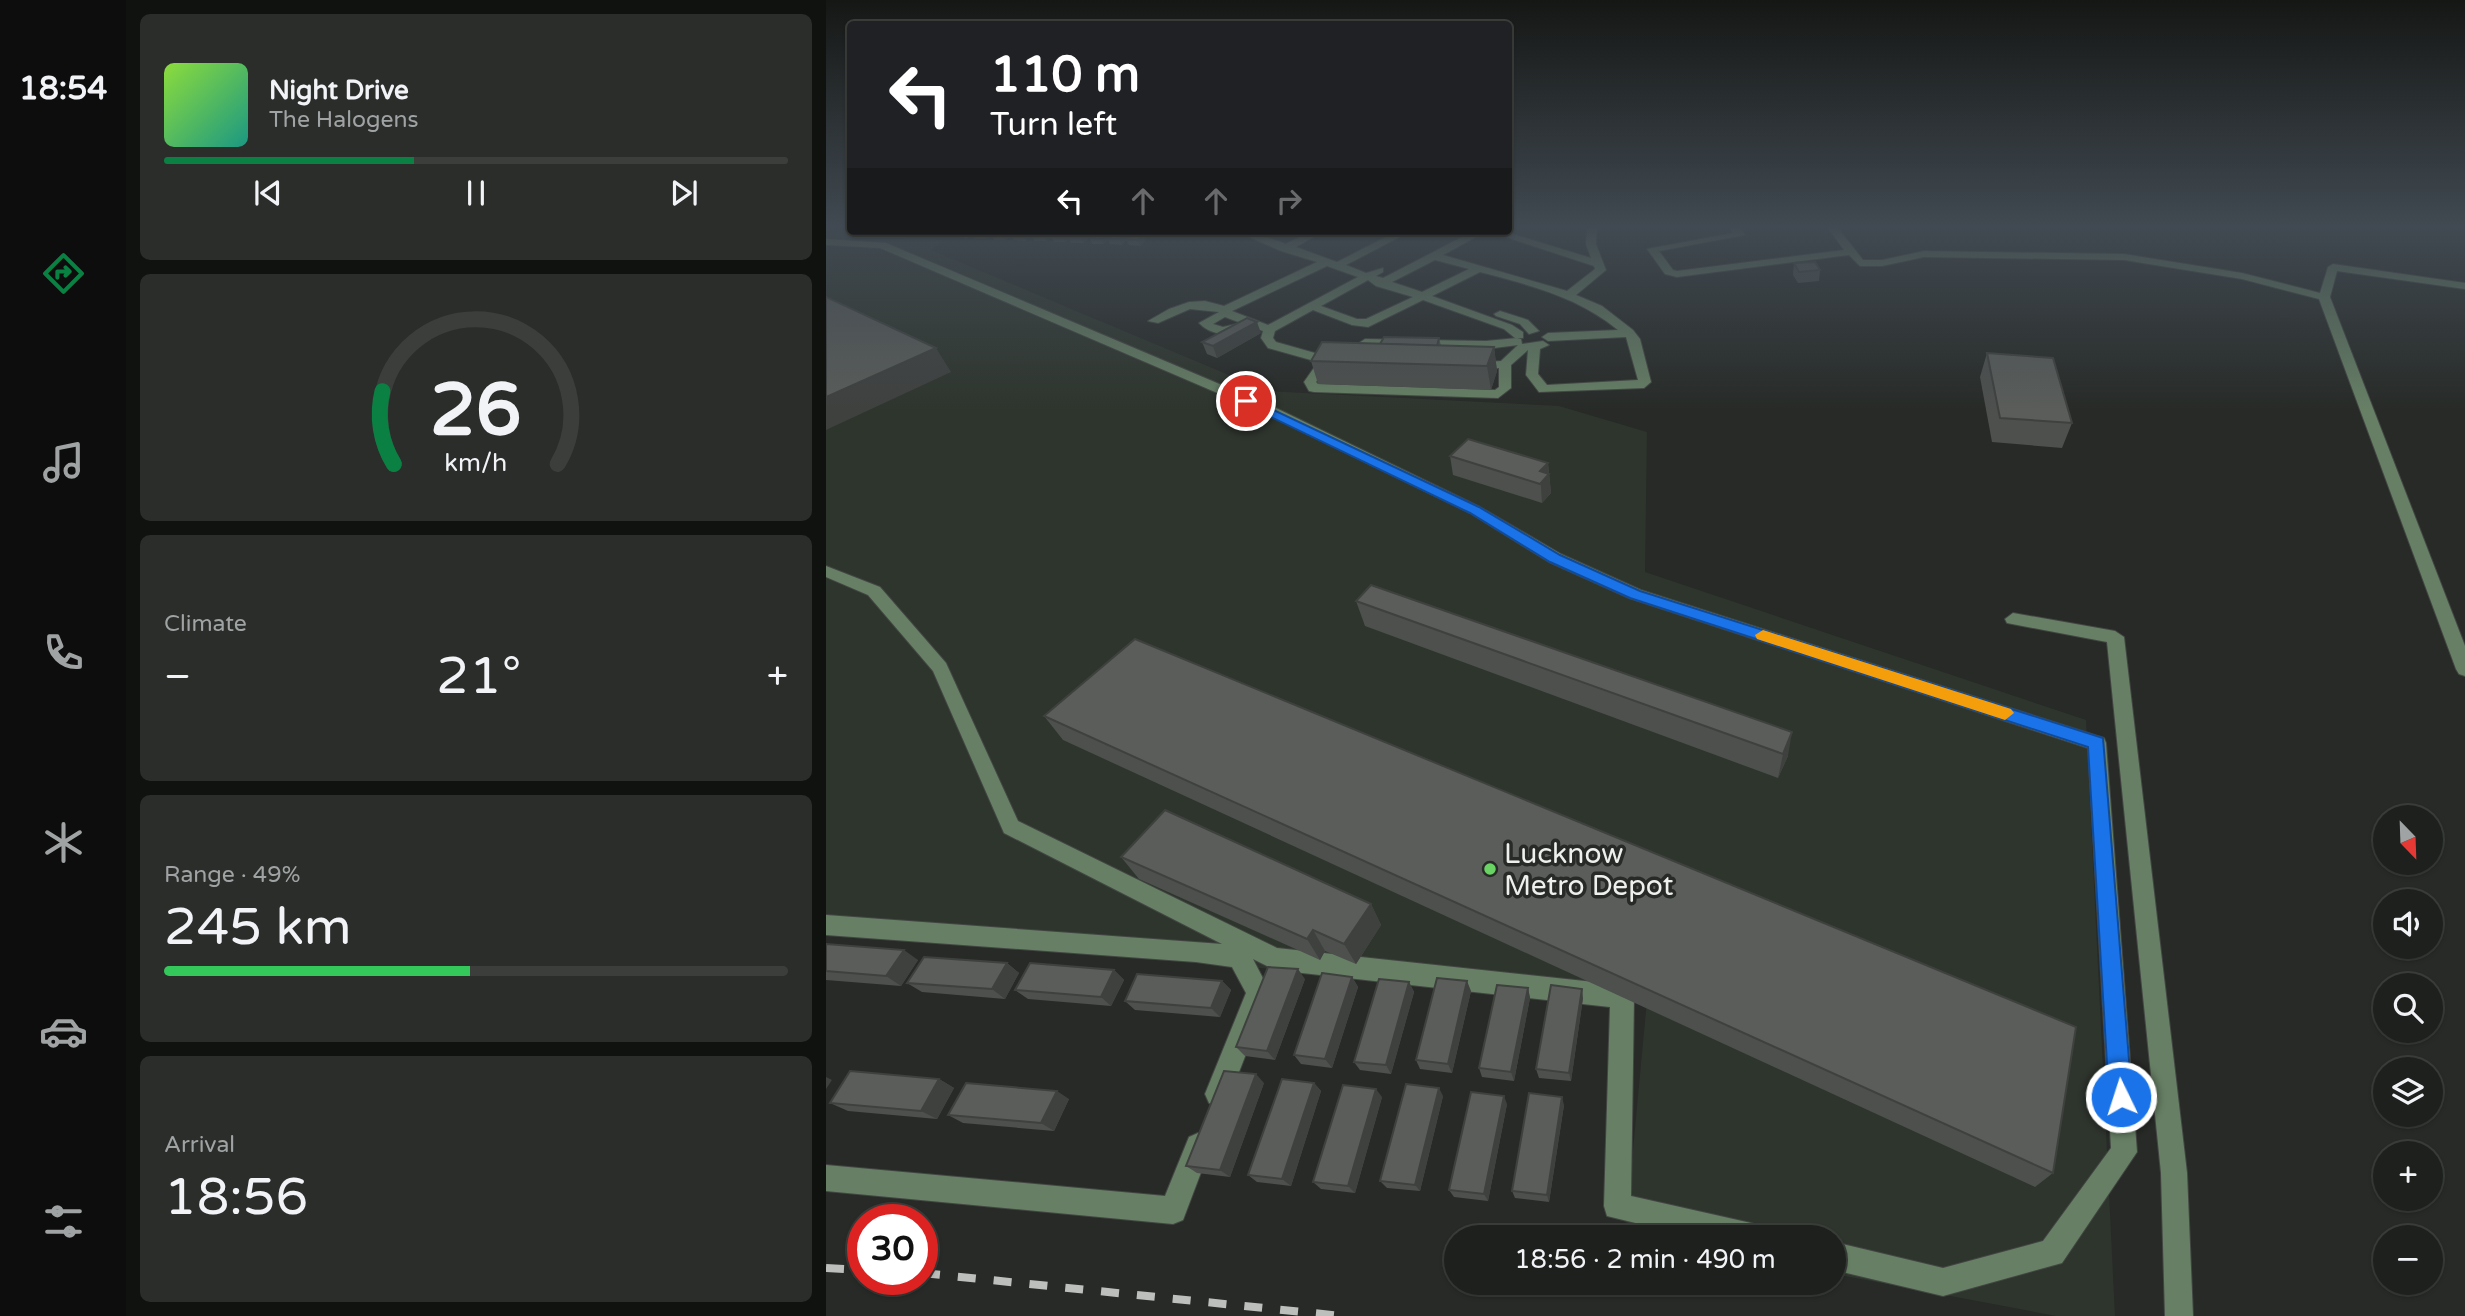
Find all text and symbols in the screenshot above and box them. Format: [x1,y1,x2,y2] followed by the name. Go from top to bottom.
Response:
[990,46,1140,105] text: 110 m
[875,49,966,140] icon: left
[19,70,107,108] text: 18:54
[269,75,409,106] text: Night Drive
[269,106,418,134] text: The Halogens
[990,106,1117,144] text: Turn left
[249,174,287,212] icon: previous
[457,174,495,212] icon: pause
[665,174,703,212] icon: next
[1051,182,1089,220] icon: left
[1124,182,1162,220] icon: ahead
[1197,182,1235,220] icon: ahead
[1270,182,1308,220] icon: right
[39,249,88,298] icon: directions
[430,367,522,455] text: 26
[1216,371,1276,431] pin
[1227,382,1265,420] icon: arrive
[39,438,88,487] icon: music
[445,447,507,477] text: km/h
[164,610,247,638] text: Climate
[39,628,88,677] icon: phone
[436,645,521,708] text: 21°
[164,654,191,700] text: −
[767,654,788,700] text: +
[2373,805,2443,875] north arrow
[2373,805,2443,1295] map controls
[39,818,88,867] icon: climate
[1504,837,1674,903] place label: Lucknow Metro Depot
[164,861,300,889] text: Range · 49%
[1482,861,1498,877] marker: Lucknow Metro Depot
[2373,889,2443,959] button: sound
[164,896,352,959] text: 245 km
[2373,973,2443,1043] button: search
[39,1007,88,1056] icon: car
[2373,1057,2443,1127] button: layers
[2084,1060,2158,1134] position arrow
[164,1131,235,1159] text: Arrival
[2373,1141,2443,1211] button: +
[164,1166,308,1229] text: 18:56
[39,1197,88,1246] icon: filters
[847,1204,938,1295] speed limit sign: 30
[2373,1225,2443,1295] button: −
[1514,1244,1776,1275] text: 18:56 · 2 min · 490 m

